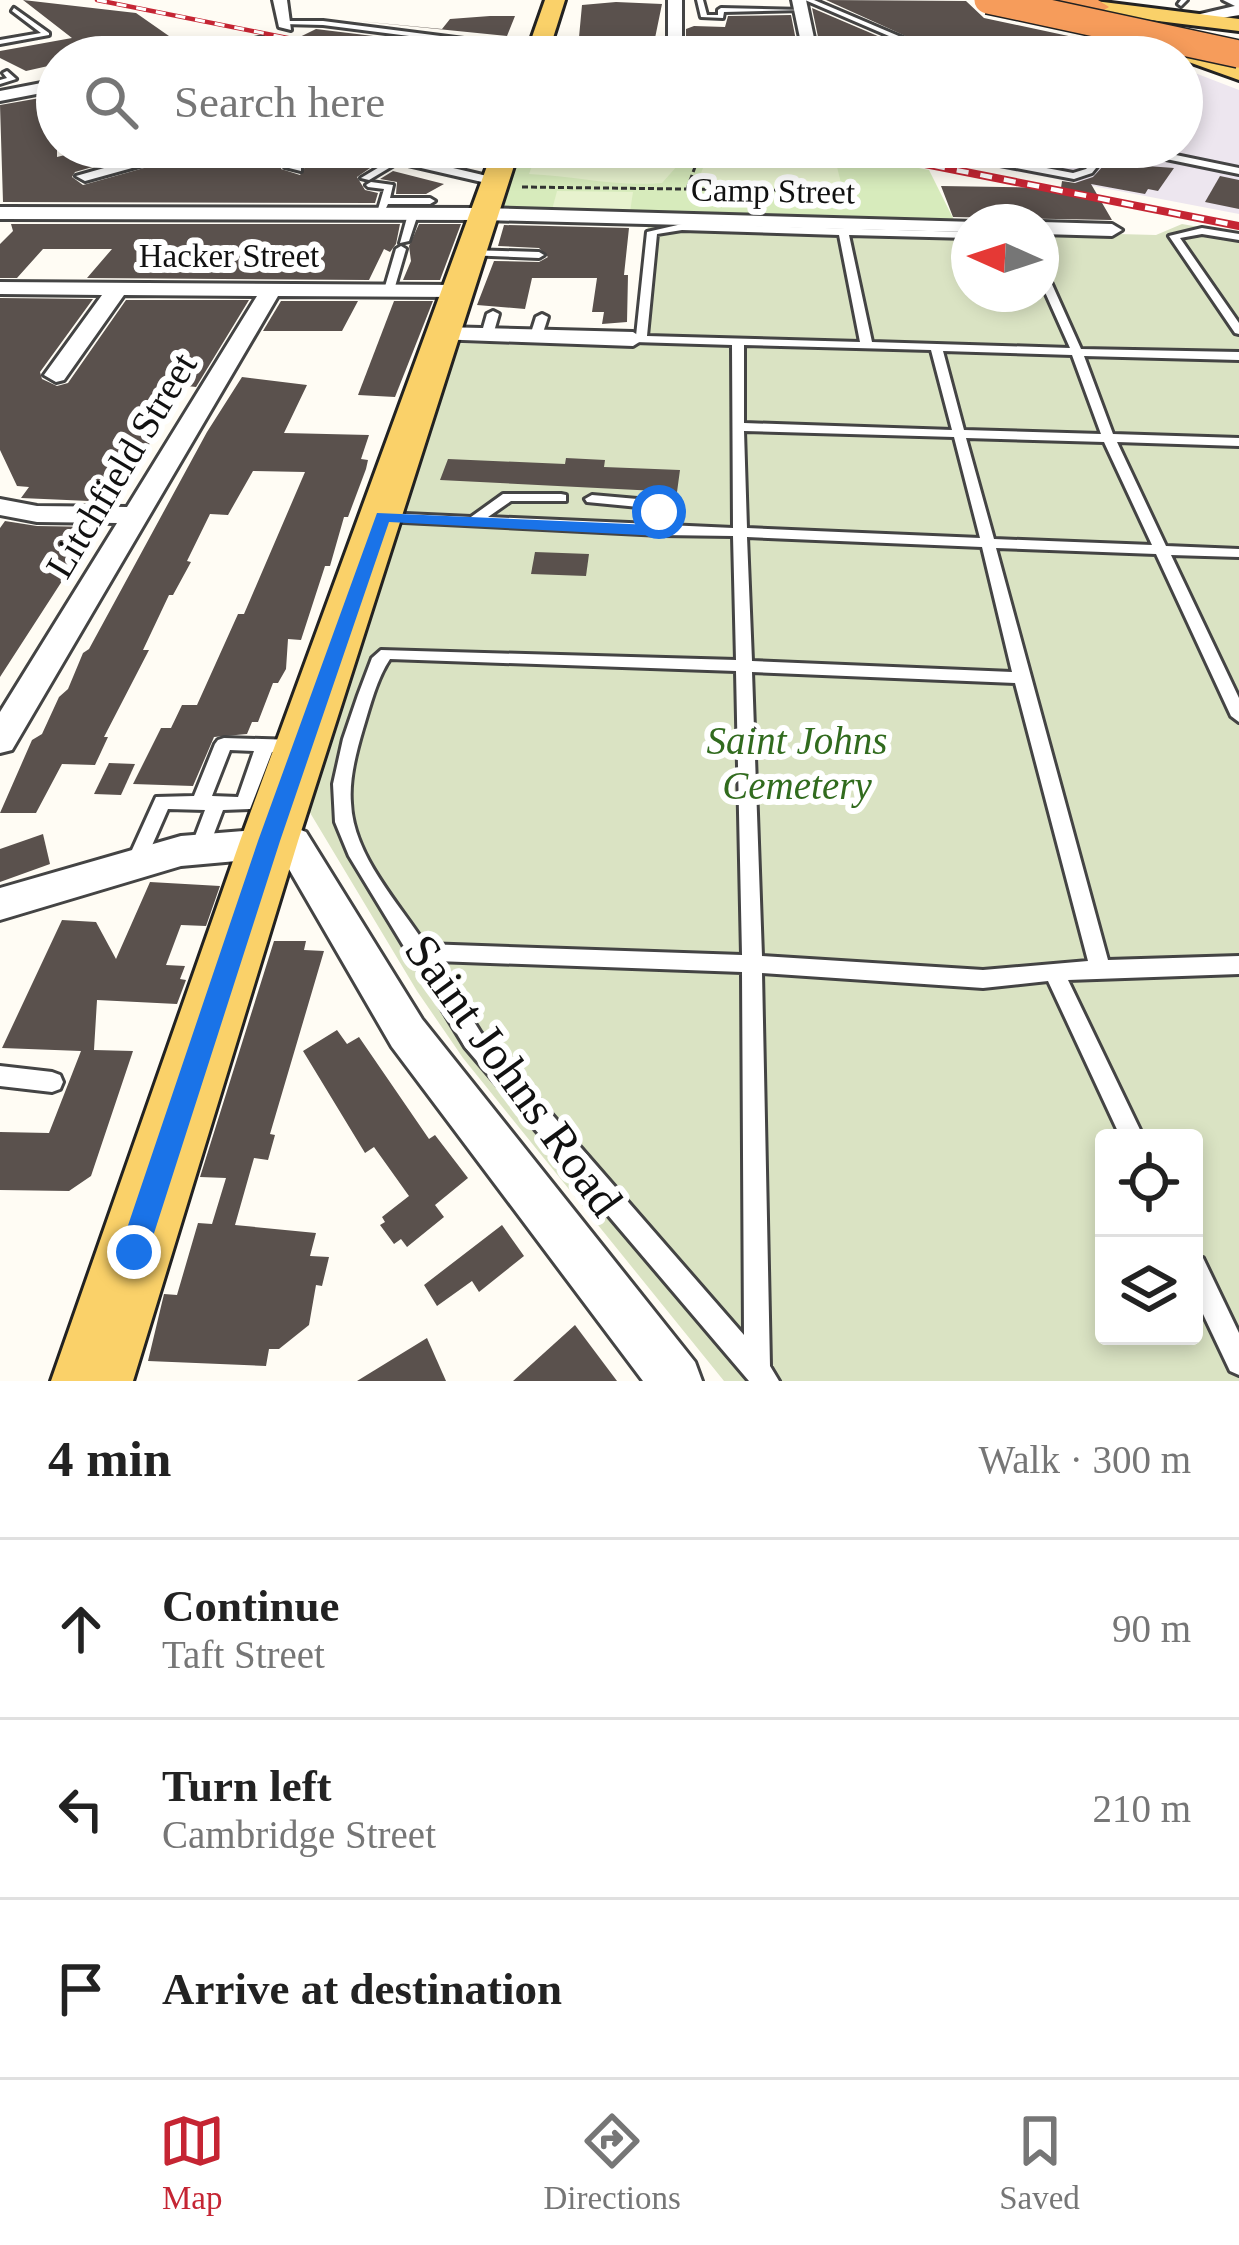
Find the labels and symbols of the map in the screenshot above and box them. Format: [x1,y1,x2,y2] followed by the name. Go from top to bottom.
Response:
[691,172,855,210] street label: Camp Street
[951,204,1059,312] north arrow
[139,238,319,274] street label: Hacker Street
[37,345,205,585] street label: Litchfield Street
[632,485,686,539] route start
[707,719,887,808] park label: Saint Johns Cemetery
[395,925,633,1225] street label: Saint Johns Road
[107,1225,161,1279] route end

